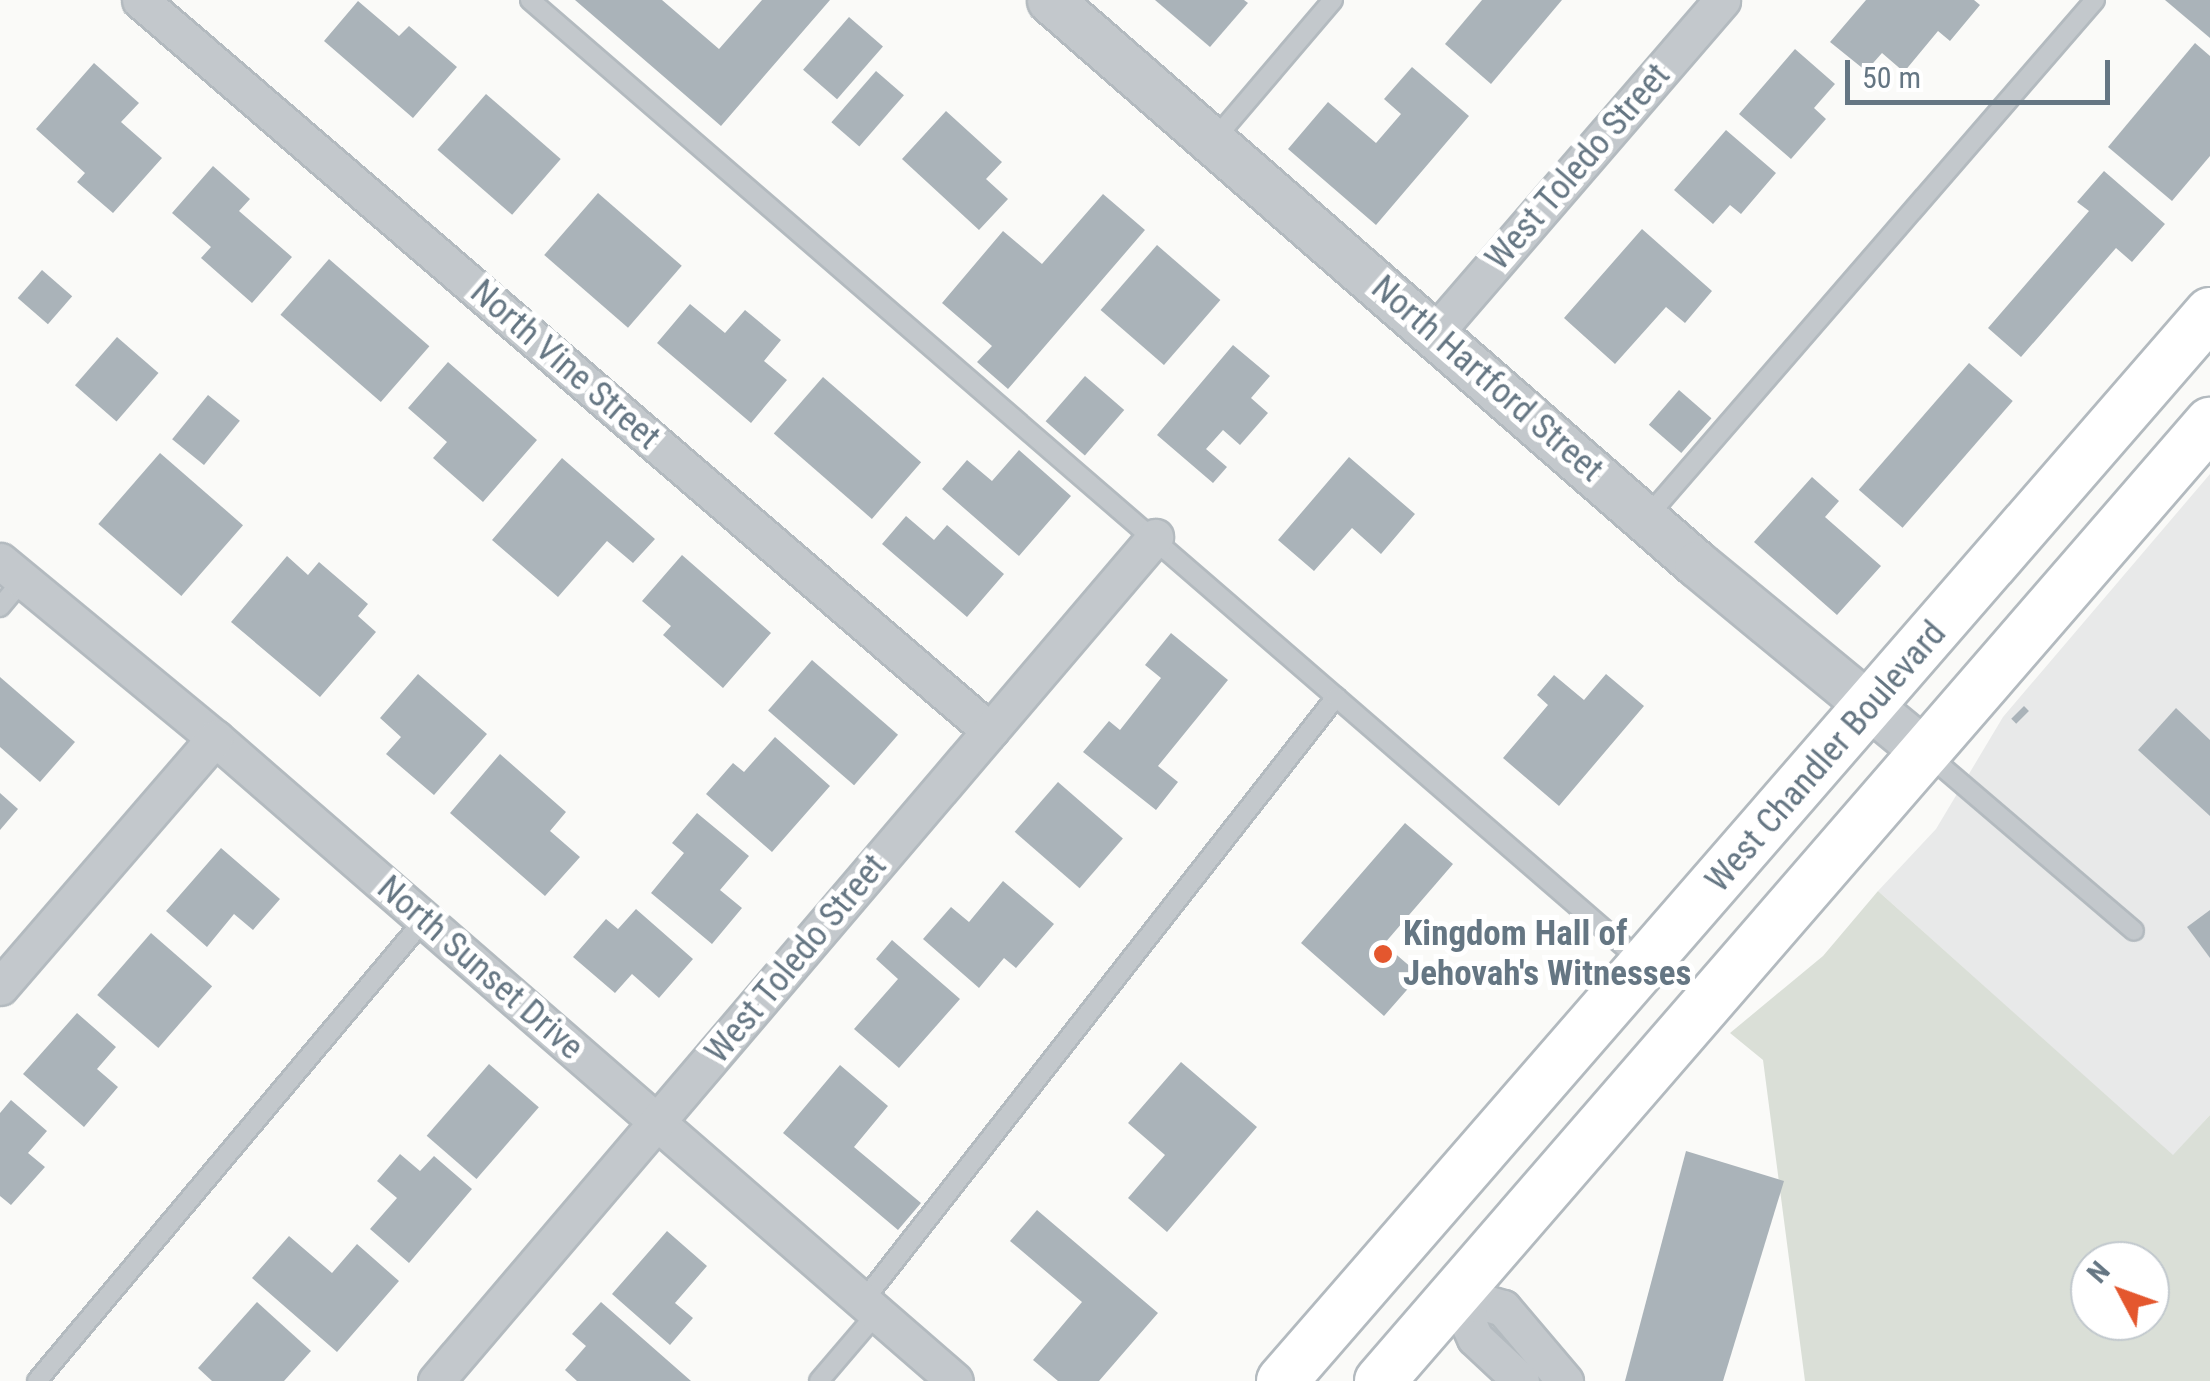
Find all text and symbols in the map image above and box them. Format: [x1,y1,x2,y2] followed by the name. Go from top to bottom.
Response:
[1850,40,2115,102] scale bar
[1477,55,1679,279] street label: West Toledo Street
[1862,60,1921,95] text: 50 m
[1363,267,1611,491] street label: North Hartford Street
[462,271,668,459] street label: North Vine Street
[1697,613,1955,901] street label: West Chandler Boulevard
[696,846,896,1072] street label: West Toledo Street
[369,867,591,1069] street label: North Sunset Drive
[1403,913,1691,995] place label: Kingdom Hall of Jehovah's Witnesses
[1372,943,1394,965] marker: Kingdom Hall of Jehovah's Witnesses
[2070,1241,2170,1341] north arrow
[2080,1255,2117,1290] text: N

